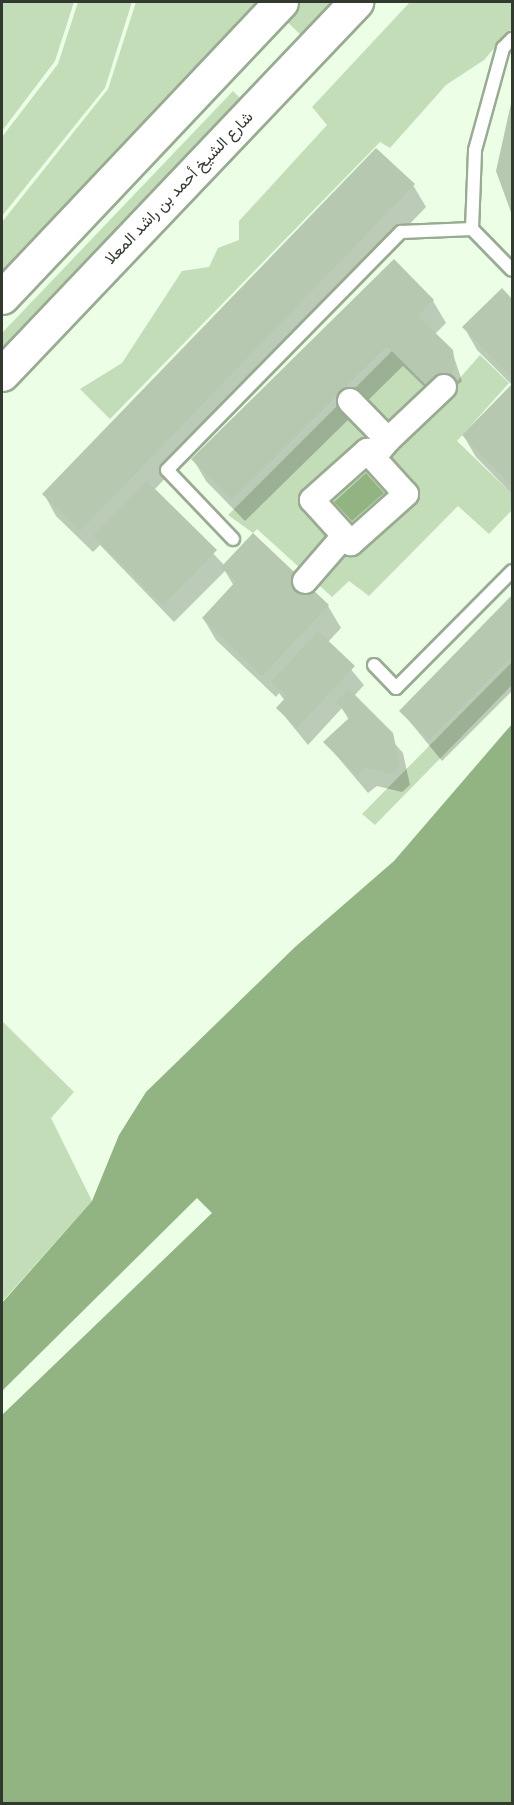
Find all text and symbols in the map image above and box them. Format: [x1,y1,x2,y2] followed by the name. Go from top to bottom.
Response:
[101,108,257,268] street label: شارع الشيخ أحمد بن راشد المعلا

